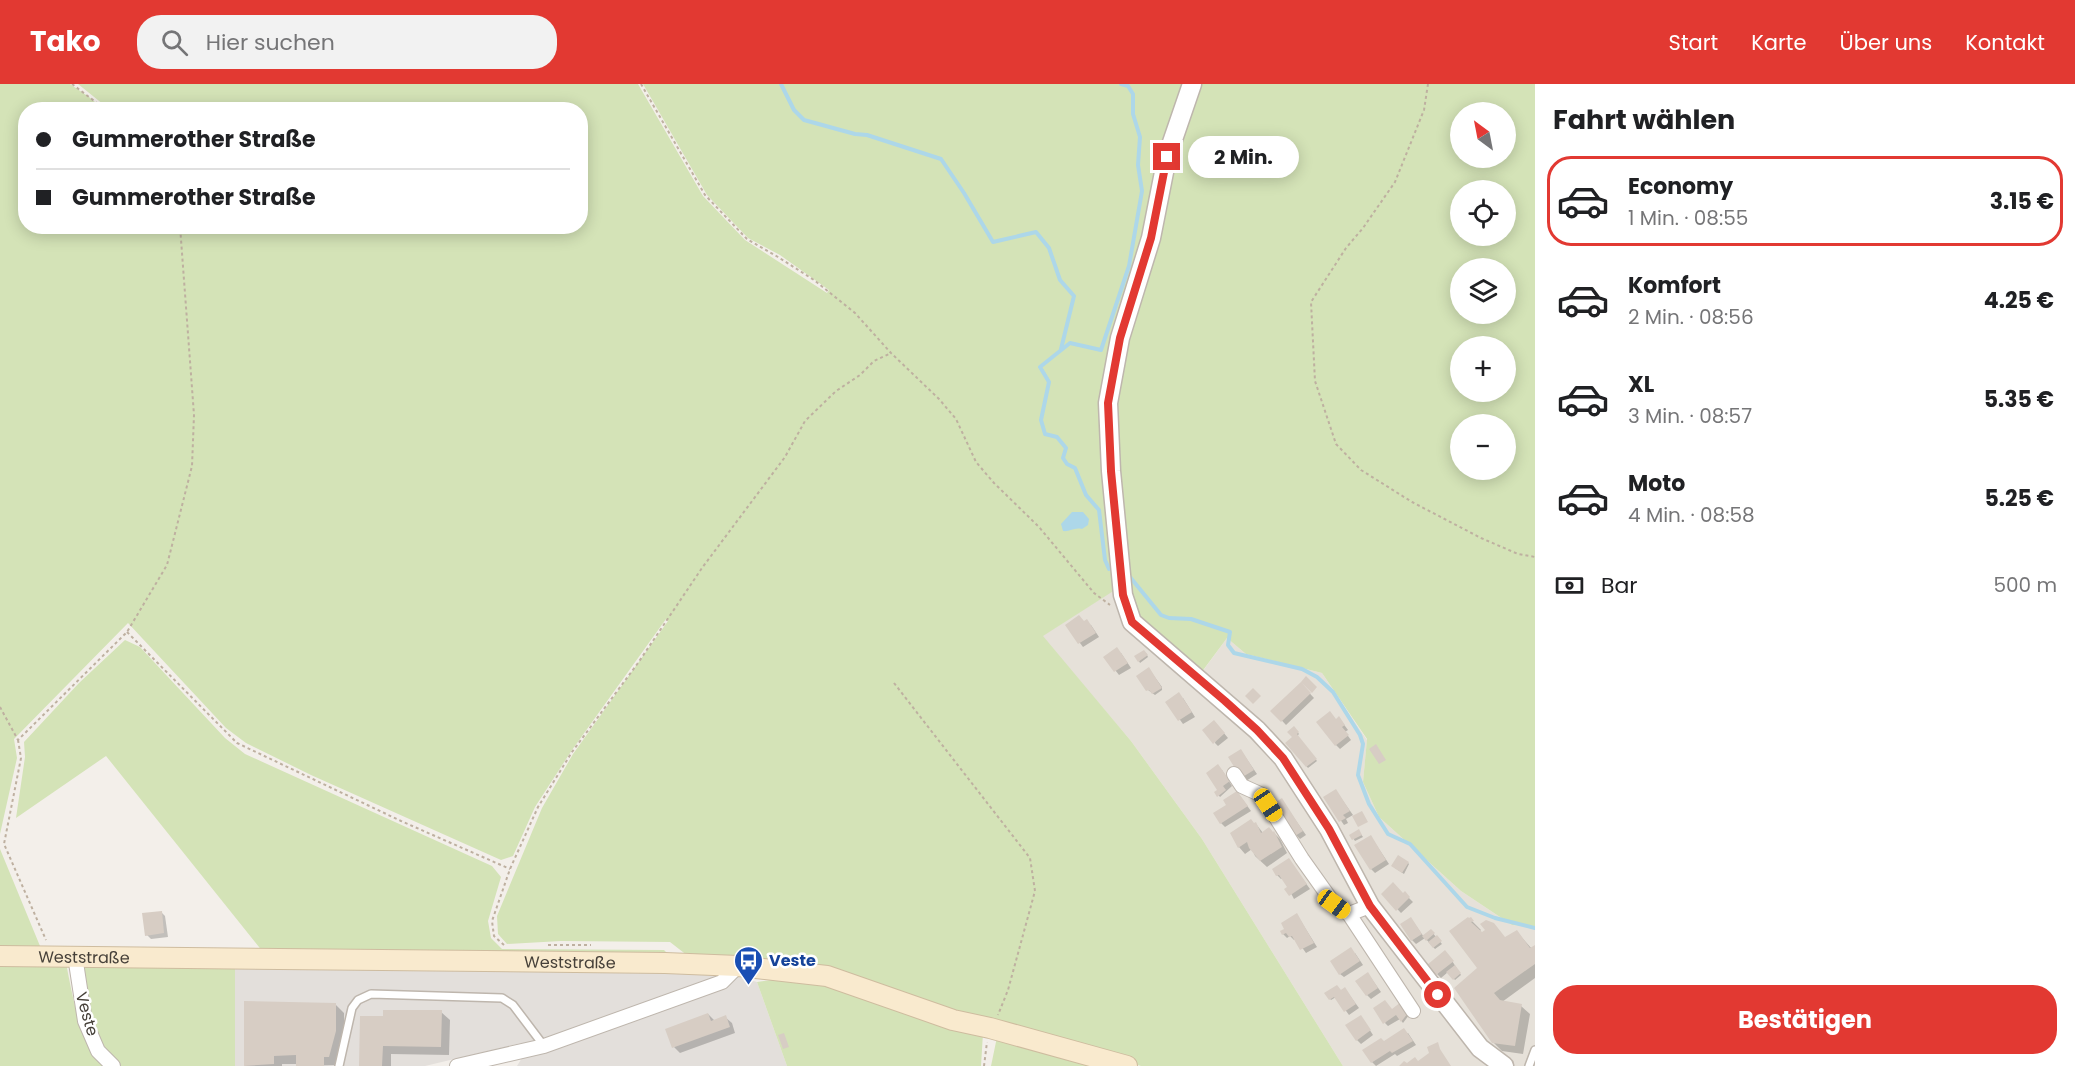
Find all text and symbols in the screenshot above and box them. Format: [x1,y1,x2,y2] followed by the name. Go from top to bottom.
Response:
[137,15,557,69] search box
[30,22,101,61] text: Tako
[158,26,191,59] icon: search
[206,27,335,58] text: Hier suchen
[1669,28,1718,57] text: Start
[1751,28,1807,57] text: Karte
[1840,28,1932,57] text: Über uns
[1965,28,2045,57] text: Kontakt
[1553,101,1735,138] text: Fahrt wählen
[1450,102,1516,168] north arrow
[1450,102,1516,480] map controls
[72,124,316,155] text: Gummerother Straße
[1188,136,1299,178] callout: 2 Min.
[1153,143,1180,170] route end
[1214,143,1273,171] text: 2 Min.
[1628,171,1733,202] text: Economy
[1556,174,1610,228] icon: car
[1450,180,1516,246] button: locate
[72,182,316,213] text: Gummerother Straße
[1990,186,2054,217] text: 3.15 €
[1628,204,1748,232] text: 1 Min. · 08:55
[1450,258,1516,324] button: layers
[1628,270,1721,301] text: Komfort
[1556,273,1610,327] icon: car
[1984,285,2054,316] text: 4.25 €
[1628,303,1754,331] text: 2 Min. · 08:56
[1450,336,1516,402] button: +
[1628,369,1654,400] text: XL
[1556,372,1610,426] icon: car
[1984,384,2054,415] text: 5.35 €
[1628,402,1752,430] text: 3 Min. · 08:57
[1450,414,1516,480] button: −
[1628,468,1685,499] text: Moto
[1556,471,1610,525] icon: car
[1984,483,2054,514] text: 5.25 €
[1628,501,1755,529] text: 4 Min. · 08:58
[1553,569,1586,602] icon: cash
[1601,570,1638,601] text: Bar
[1993,571,2057,599] text: 500 m
[1250,785,1286,825] car
[1314,886,1354,922] car
[732,944,764,986] bus stop icon: Veste
[38,945,130,969] street label: Weststraße
[769,949,816,972] place label: Veste
[524,950,616,974] street label: Weststraße
[1424,981,1451,1008] route start
[1553,985,2057,1054] button: Bestätigen
[70,989,104,1039] street label: Veste

